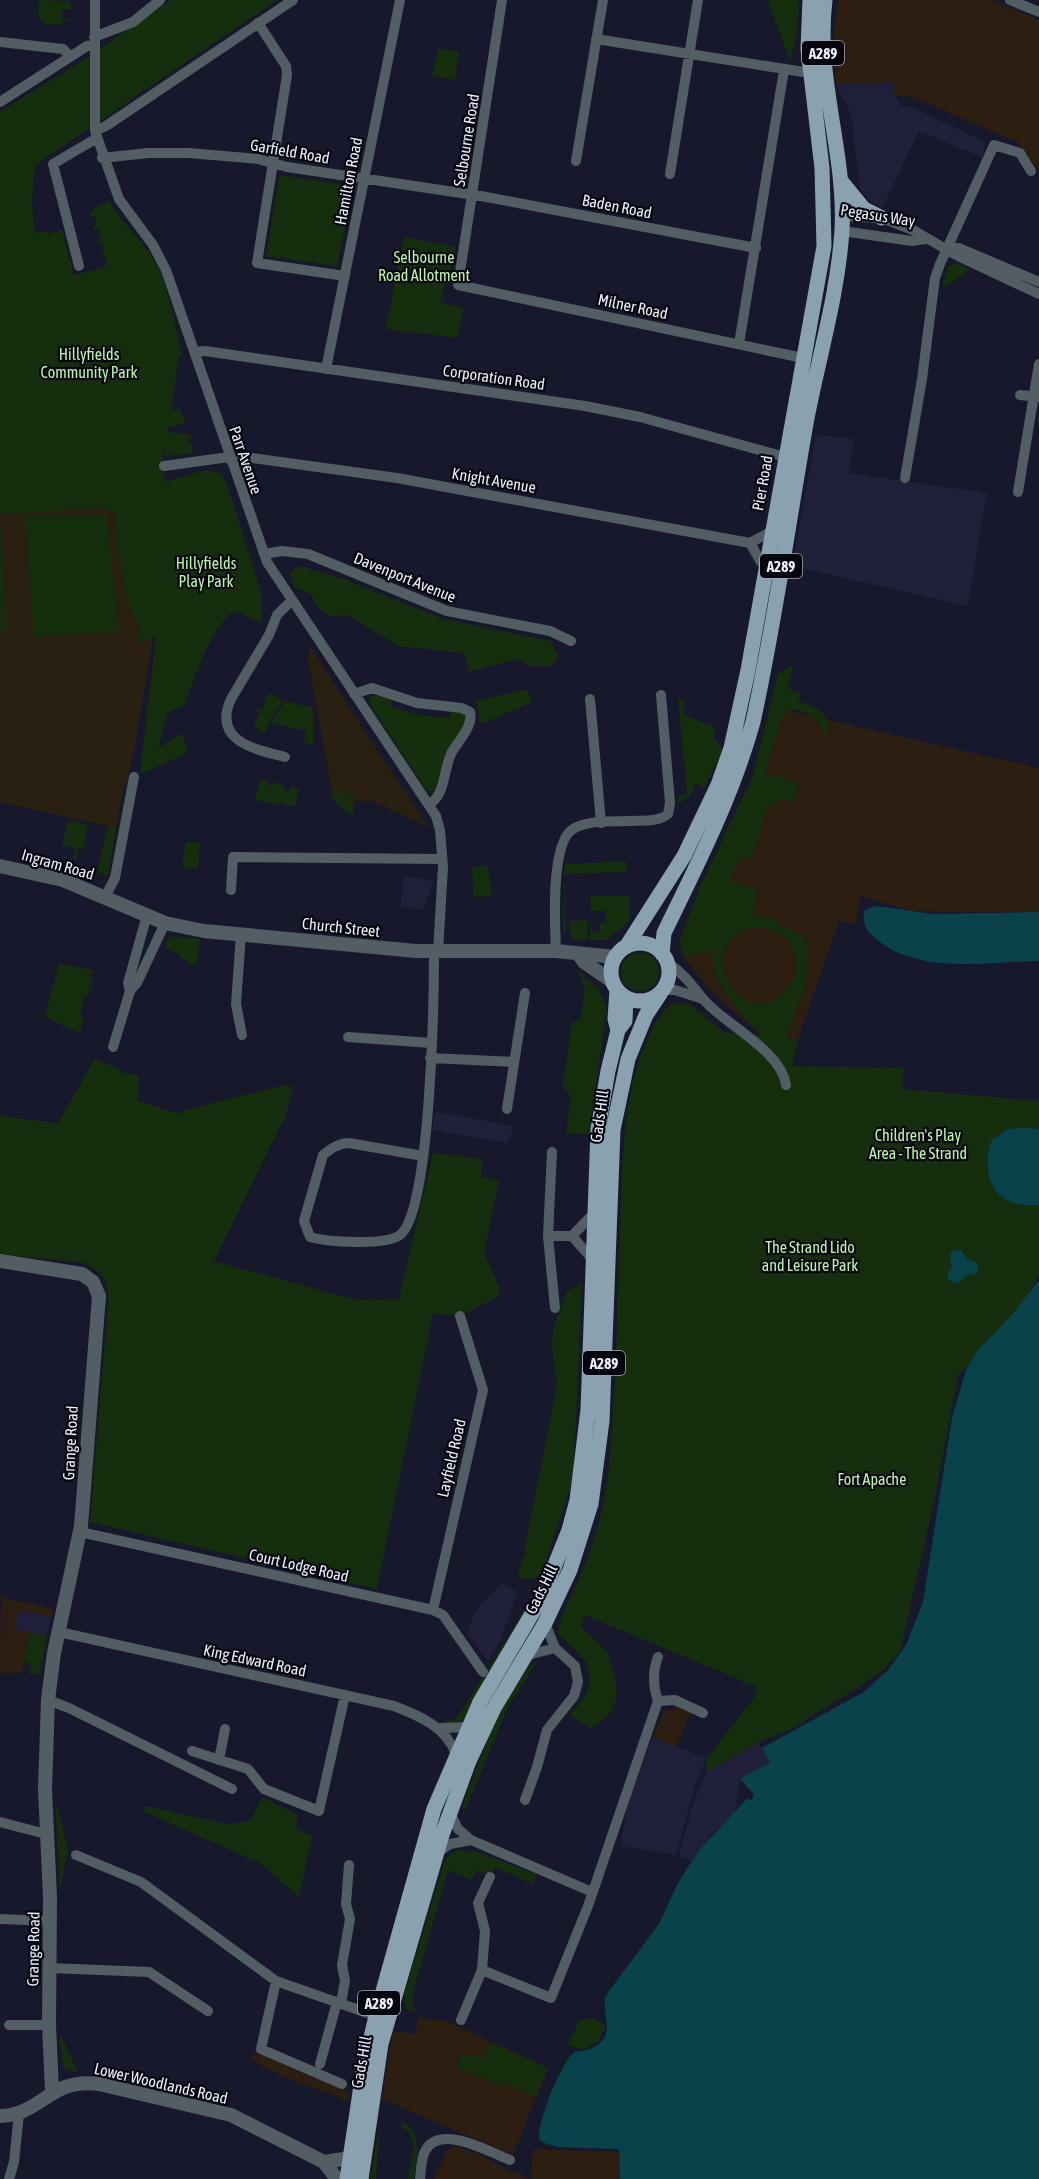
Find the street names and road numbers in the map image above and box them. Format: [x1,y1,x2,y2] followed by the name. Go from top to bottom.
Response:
[802,41,844,65] road number: A289
[450,92,482,188] street label: Selbourne Road
[249,135,331,167] street label: Garfield Road
[331,136,365,226] street label: Hamilton Road
[581,190,653,222] street label: Baden Road
[839,200,917,231] street label: Pegasus Way
[596,290,670,322] street label: Milner Road
[442,361,546,394] street label: Corporation Road
[226,424,266,496] street label: Parr Avenue
[748,454,776,512] street label: Pier Road
[450,464,537,497] street label: Knight Avenue
[351,548,459,607] street label: Davenport Avenue
[760,554,802,578] road number: A289
[19,845,96,884] street label: Ingram Road
[301,914,381,940] street label: Church Street
[586,1088,612,1143] street label: Gads Hill
[583,1351,625,1375] road number: A289
[59,1405,82,1481] street label: Grange Road
[433,1417,470,1499] street label: Layfield Road
[247,1545,351,1586] street label: Court Lodge Road
[521,1561,561,1617] street label: Gads Hill
[202,1640,308,1681] street label: King Edward Road
[23,1912,44,1986] street label: Grange Road
[358,1991,400,2015] road number: A289
[348,2034,375,2090] street label: Gads Hill
[93,2059,229,2107] street label: Lower Woodlands Road

